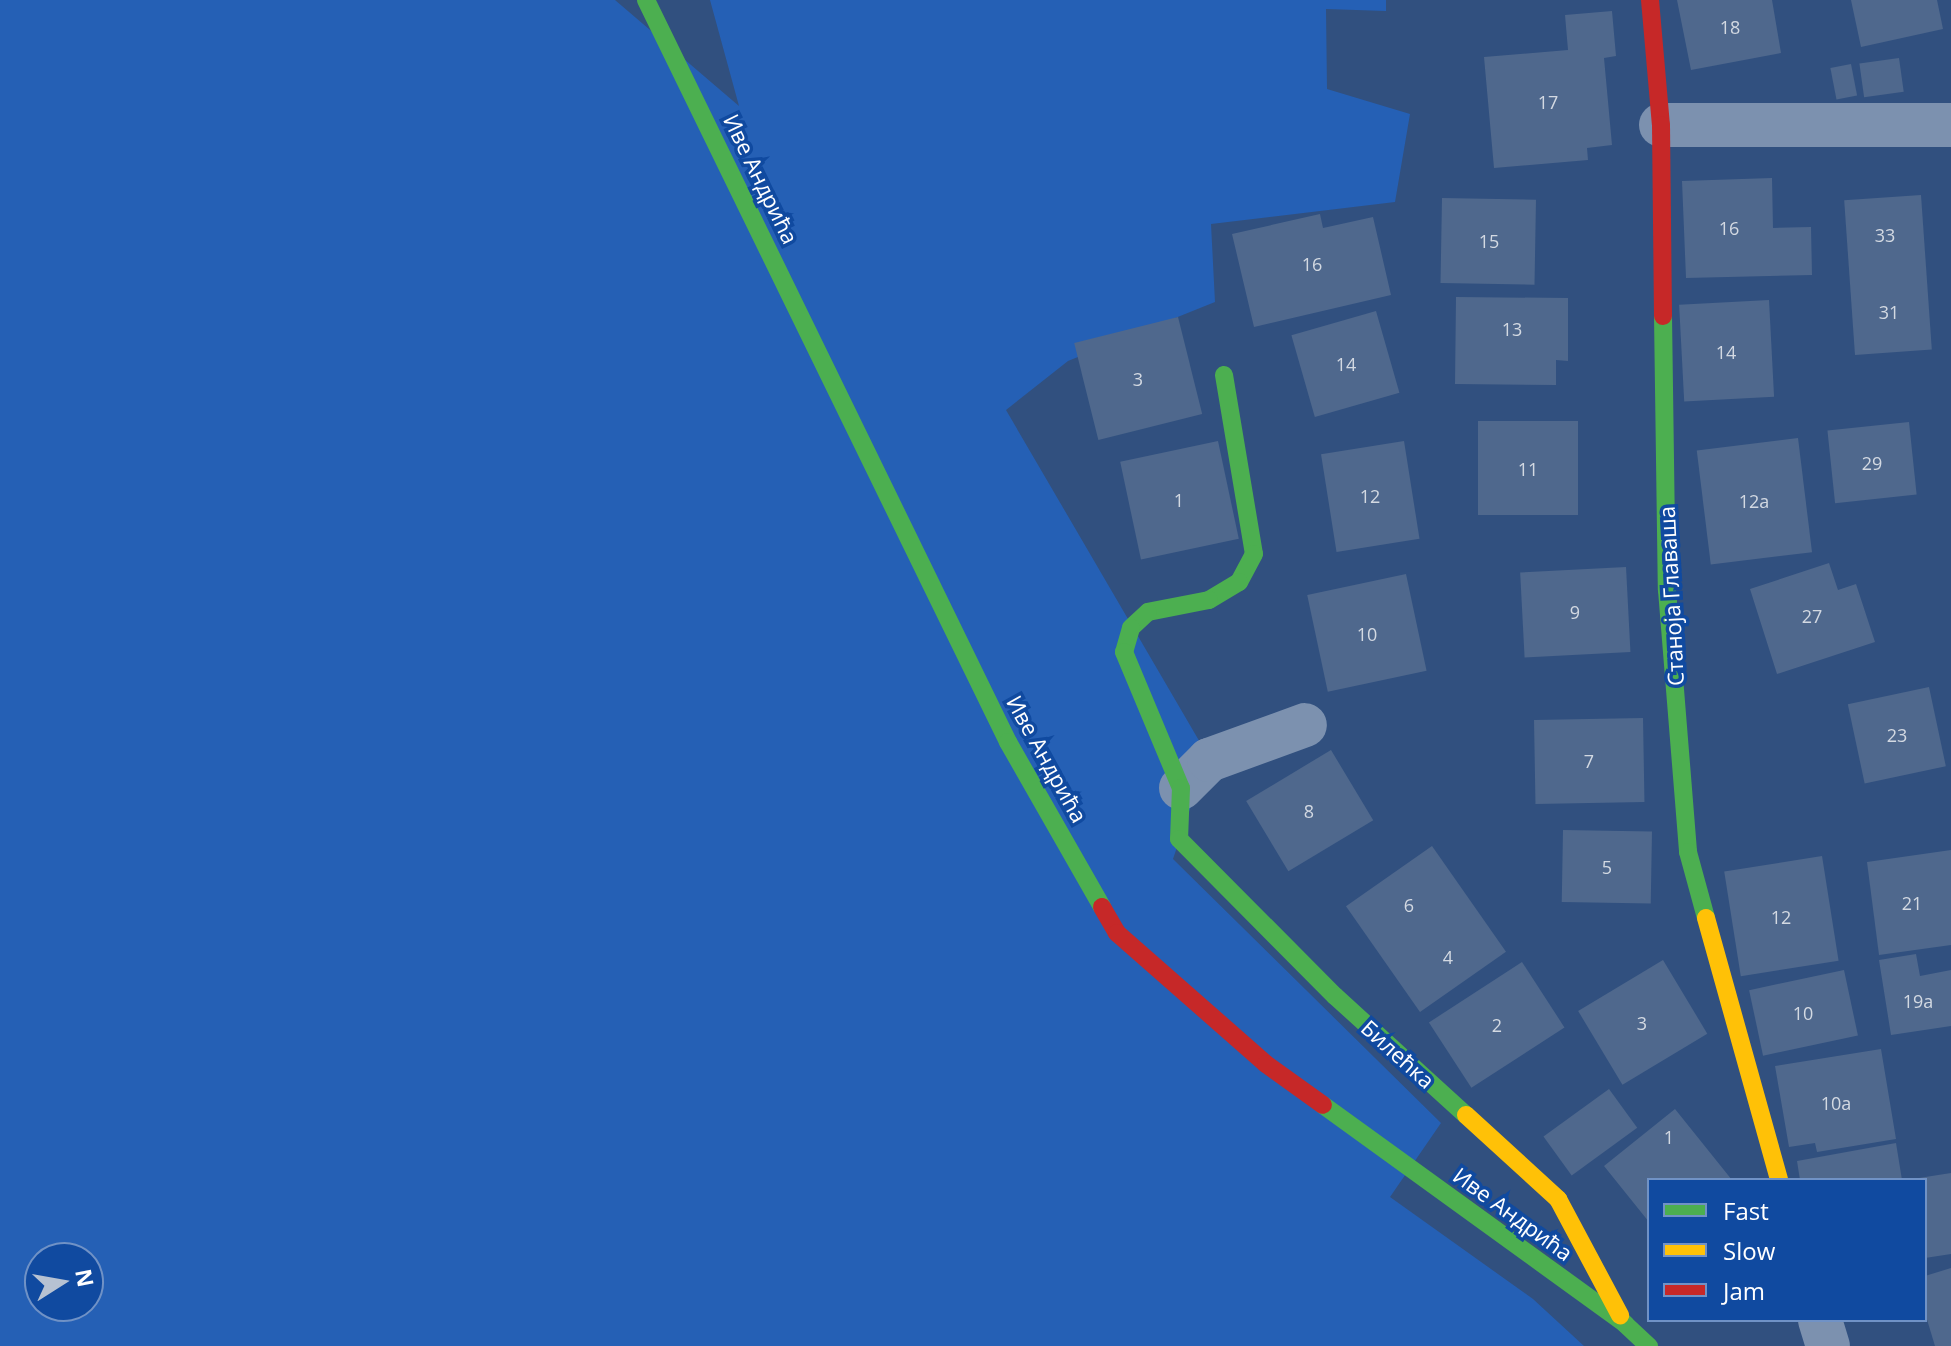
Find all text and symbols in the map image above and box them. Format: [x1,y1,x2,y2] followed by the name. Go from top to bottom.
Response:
[1720,16,1740,38] house number: 18
[1538,91,1558,113] house number: 17
[718,110,804,248] street label: Иве Андрића
[1719,217,1739,239] house number: 16
[1875,224,1895,246] house number: 33
[1479,230,1499,252] house number: 15
[1302,253,1322,275] house number: 16
[1879,301,1899,323] house number: 31
[1502,318,1522,340] house number: 13
[1716,341,1736,363] house number: 14
[1336,353,1356,375] house number: 14
[1133,368,1143,390] house number: 3
[1862,452,1882,474] house number: 29
[1518,458,1538,480] house number: 11
[1360,485,1380,507] house number: 12
[1174,489,1184,511] house number: 1
[1739,490,1769,512] house number: 12a
[1653,505,1689,687] street label: Станоја Главаша
[1570,601,1580,623] house number: 9
[1802,605,1822,627] house number: 27
[1357,623,1377,645] house number: 10
[1001,691,1093,827] street label: Иве Андрића
[1887,724,1907,746] house number: 23
[1584,750,1594,772] house number: 7
[1304,800,1314,822] house number: 8
[1602,856,1612,878] house number: 5
[1902,892,1922,914] house number: 21
[1404,894,1414,916] house number: 6
[1771,906,1791,928] house number: 12
[1443,946,1453,968] house number: 4
[1903,990,1933,1012] house number: 19a
[1793,1002,1813,1024] house number: 10
[1637,1012,1647,1034] house number: 3
[1356,1014,1440,1094] street label: Билећка
[1492,1014,1502,1036] house number: 2
[1821,1092,1851,1114] house number: 10a
[1664,1126,1674,1148] house number: 1
[1448,1162,1578,1266] street label: Иве Андрића
[1647,1178,1927,1322] legend
[1723,1194,1769,1227] text: Fast
[1723,1234,1775,1267] text: Slow
[24,1242,104,1322] north arrow
[69,1266,102,1289] text: N
[1723,1274,1765,1307] text: Jam

